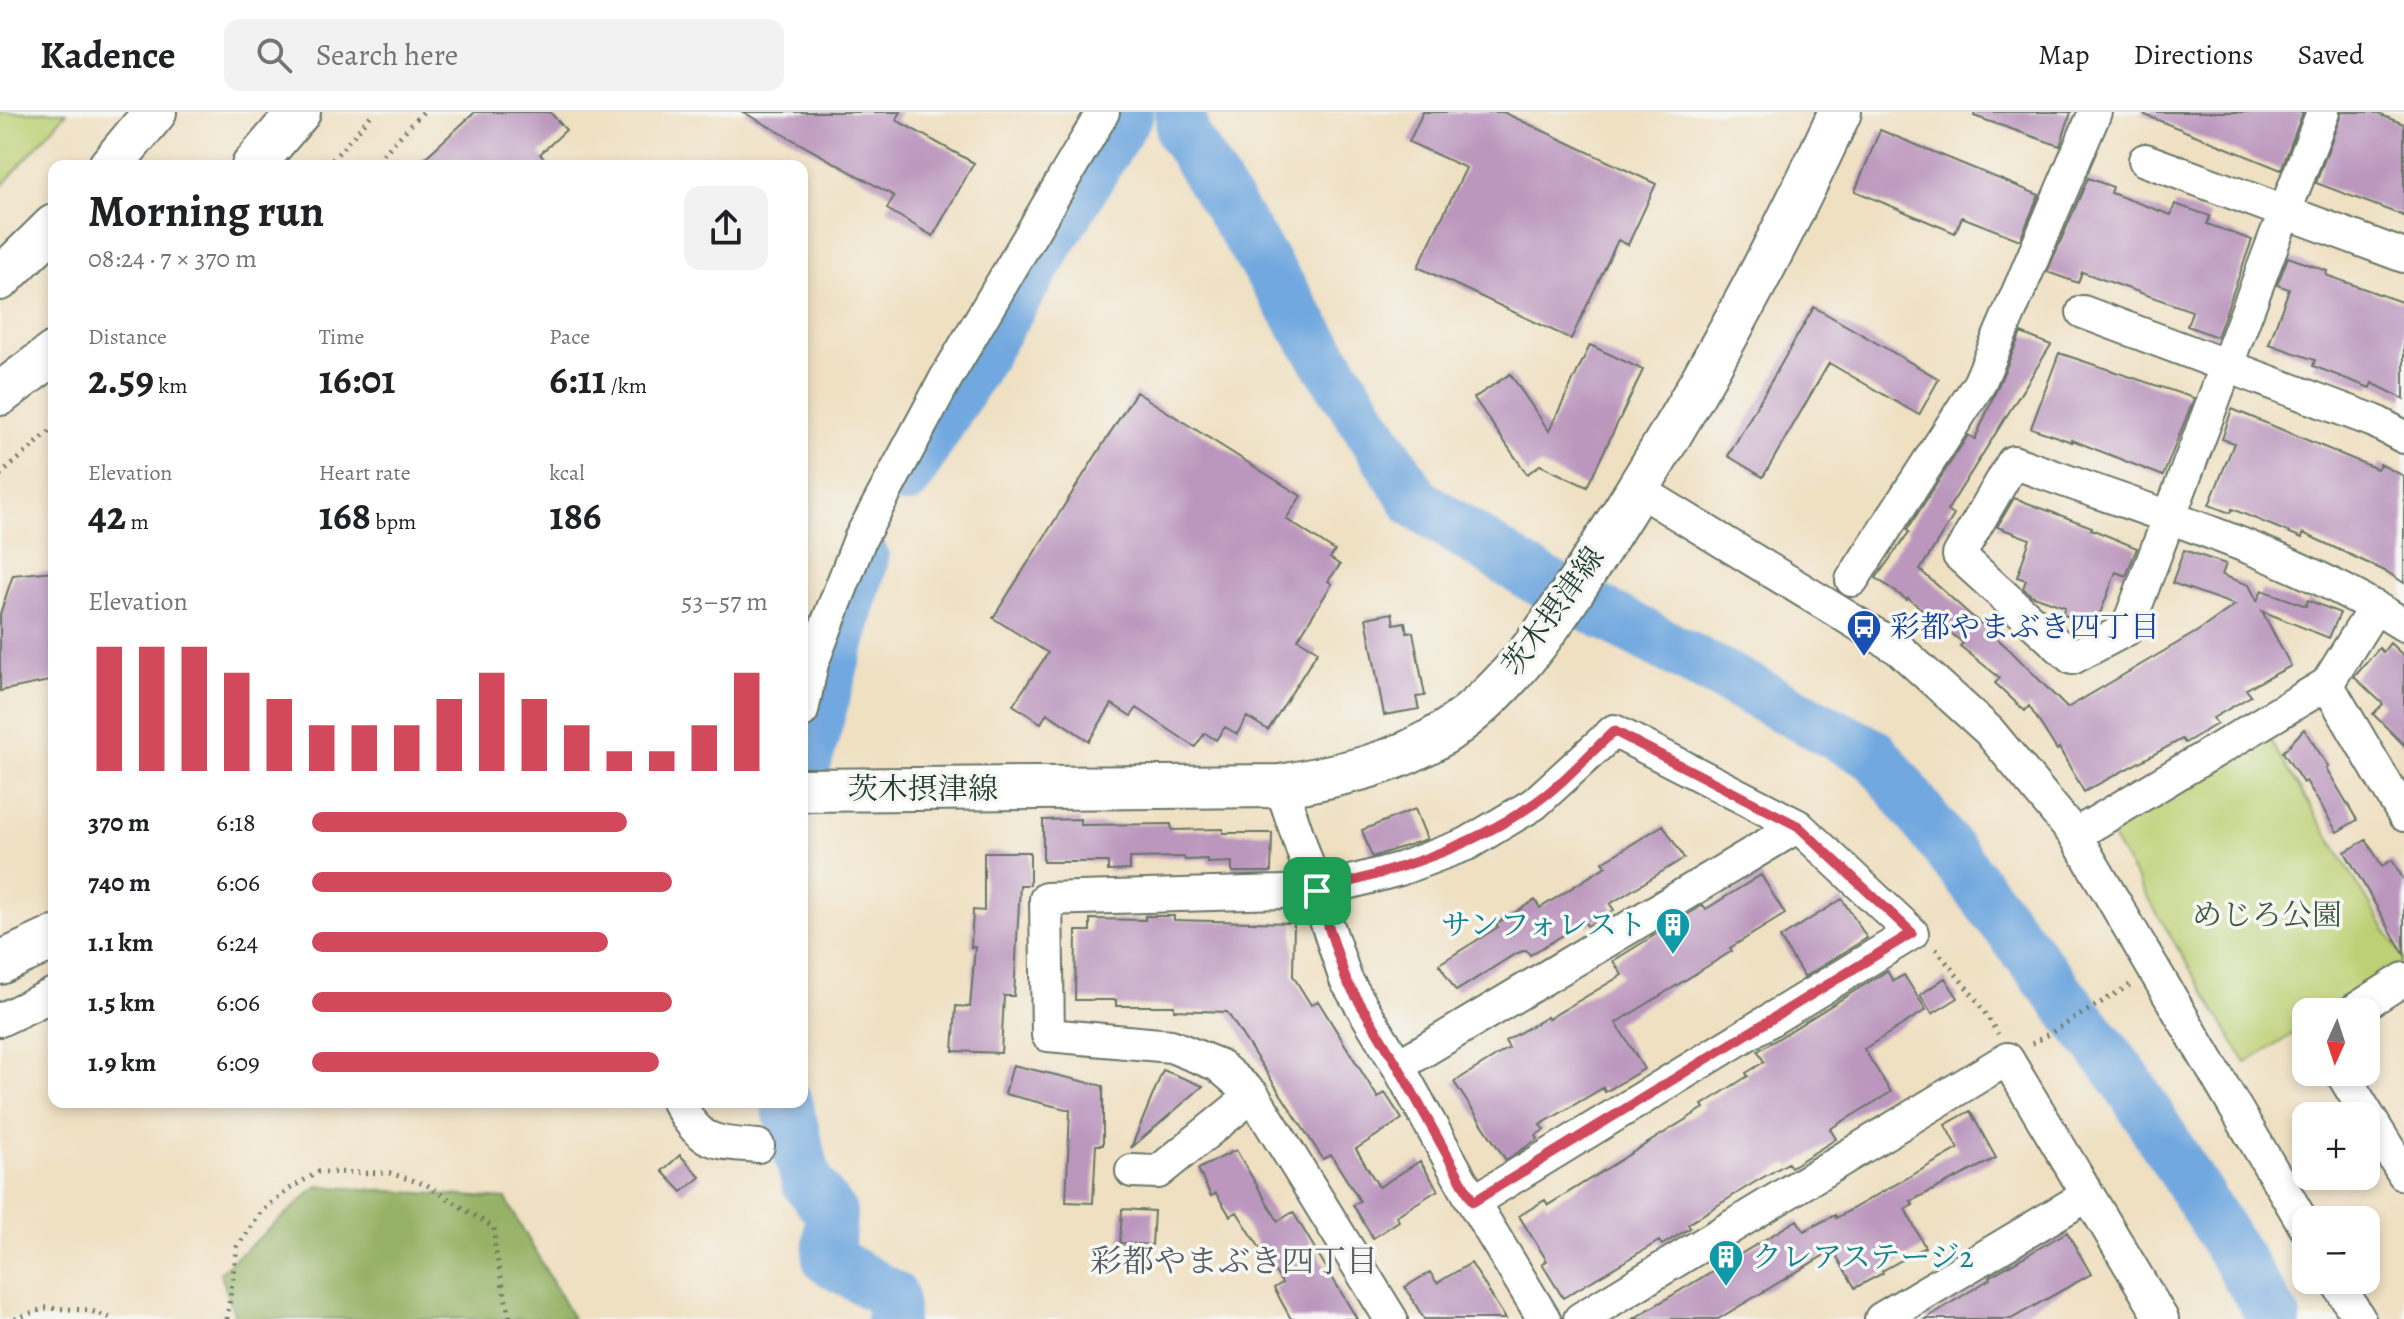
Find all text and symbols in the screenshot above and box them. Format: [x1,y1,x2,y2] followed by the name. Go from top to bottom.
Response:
[224,19,784,91] search box
[40,29,176,81] text: Kadence
[252,33,296,77] icon: search
[316,35,458,75] text: Search here
[2038,36,2089,74] text: Map
[2133,36,2254,74] text: Directions
[2298,36,2364,74] text: Saved
[88,181,324,241] text: Morning run
[684,186,768,270] button: share
[88,241,257,276] text: 08:24 · 7 × 370 m
[88,322,167,352] text: Distance
[319,322,364,352] text: Time
[549,322,590,352] text: Pace
[88,352,154,407] text: 2.59
[319,352,396,407] text: 16:01
[549,352,606,407] text: 6:11
[154,371,188,401] text: km
[606,371,647,401] text: /km
[88,458,172,488] text: Elevation
[319,458,411,488] text: Heart rate
[549,458,585,488] text: kcal
[88,488,126,543] text: 42
[319,488,371,543] text: 168
[549,488,602,543] text: 186
[126,507,149,537] text: m
[371,507,416,537] text: bpm
[1493,539,1613,683] street label: 茨木摂津線
[88,584,188,619] text: Elevation
[681,584,768,619] text: 53–57 m
[1890,607,2160,647] place label: 彩都やまぶき四丁目
[1845,608,1883,658] bus stop icon: 彩都やまぶき四丁目
[848,769,998,809] street label: 茨木摂津線
[88,805,150,840] text: 370 m
[216,805,256,840] text: 6:18
[1283,857,1351,925] pin
[88,865,151,900] text: 740 m
[216,865,260,900] text: 6:06
[1295,869,1339,913] icon: arrive
[2192,895,2342,935] park label: めじろ公園
[1441,905,1647,945] place label: サンフォレスト
[1654,906,1692,956] building icon: サンフォレスト
[88,925,154,960] text: 1.1 km
[216,925,258,960] text: 6:24
[88,985,155,1020] text: 1.5 km
[216,985,260,1020] text: 6:06
[2292,998,2380,1086] north arrow
[2292,998,2380,1294] map controls
[88,1045,156,1080] text: 1.9 km
[216,1045,260,1080] text: 6:09
[2292,1102,2380,1190] button: +
[2292,1206,2380,1294] button: −
[1752,1237,1974,1277] place label: クレアステージ2
[1707,1238,1745,1288] building icon: クレアステージ2
[1090,1239,1378,1283] district label: 彩都やまぶき四丁目

